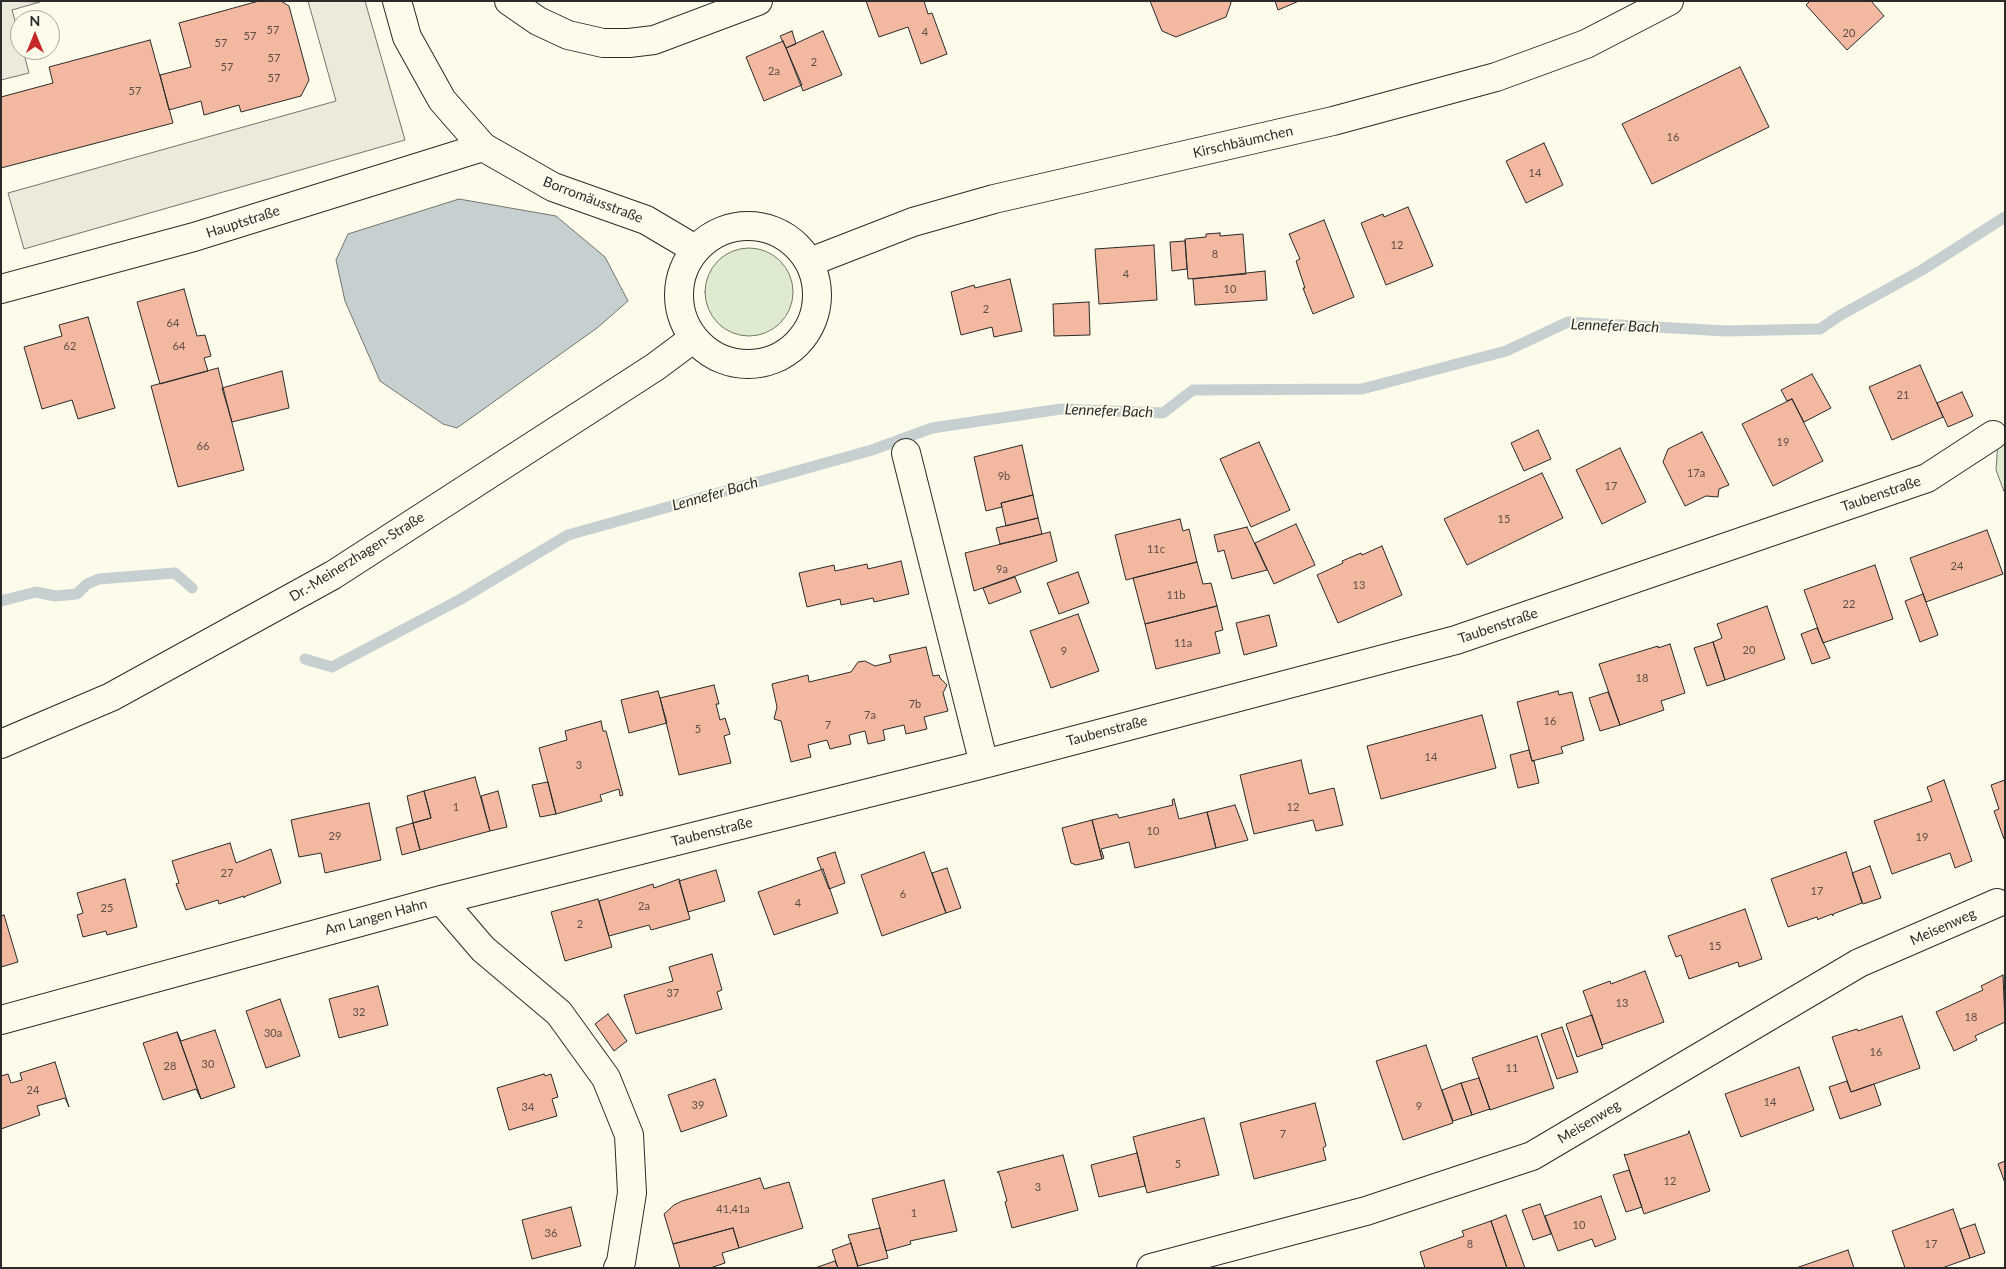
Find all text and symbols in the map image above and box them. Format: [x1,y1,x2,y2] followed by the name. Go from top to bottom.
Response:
[10,10,60,60] north arrow
[30,12,40,29] text: N
[267,23,279,37] house number: 57
[922,25,928,39] house number: 4
[1843,26,1855,40] house number: 20
[244,29,256,43] house number: 57
[215,36,227,50] house number: 57
[268,51,280,65] house number: 57
[811,55,817,69] house number: 2
[221,60,233,74] house number: 57
[768,64,780,78] house number: 2a
[268,71,280,85] house number: 57
[129,84,141,98] house number: 57
[1191,122,1295,162] street label: Kirschbäumchen
[1667,130,1679,144] house number: 16
[1529,166,1541,180] house number: 14
[541,173,645,227] street label: Borromäusstraße
[204,202,282,242] street label: Hauptstraße
[1391,238,1403,252] house number: 12
[1212,247,1218,261] house number: 8
[1123,267,1129,281] house number: 4
[1224,282,1236,296] house number: 10
[983,302,989,316] house number: 2
[1570,315,1660,337] water label: Lennefer Bach
[167,316,179,330] house number: 64
[64,339,76,353] house number: 62
[173,339,185,353] house number: 64
[1897,388,1909,402] house number: 21
[1064,400,1154,422] water label: Lennefer Bach
[1777,435,1789,449] house number: 19
[197,439,209,453] house number: 66
[1687,466,1705,480] house number: 17a
[998,469,1010,483] house number: 9b
[670,473,760,515] water label: Lennefer Bach
[1839,473,1923,515] street label: Taubenstraße
[1605,479,1617,493] house number: 17
[286,509,428,605] street label: Dr.-Meinerzhagen-Straße
[1498,512,1510,526] house number: 15
[1147,542,1165,556] house number: 11c
[1951,559,1963,573] house number: 24
[996,562,1008,576] house number: 9a
[1353,578,1365,592] house number: 13
[1167,588,1185,602] house number: 11b
[1843,597,1855,611] house number: 22
[1456,605,1540,647] street label: Taubenstraße
[1174,636,1192,650] house number: 11a
[1743,643,1755,657] house number: 20
[1061,644,1067,658] house number: 9
[1636,671,1648,685] house number: 18
[909,697,921,711] house number: 7b
[864,708,876,722] house number: 7a
[1065,712,1149,750] street label: Taubenstraße
[1544,714,1556,728] house number: 16
[825,718,831,732] house number: 7
[695,722,701,736] house number: 5
[1425,750,1437,764] house number: 14
[576,758,582,772] house number: 3
[453,800,459,814] house number: 1
[1287,800,1299,814] house number: 12
[670,814,754,850] street label: Taubenstraße
[1147,824,1159,838] house number: 10
[329,829,341,843] house number: 29
[1916,830,1928,844] house number: 19
[221,866,233,880] house number: 27
[1811,884,1823,898] house number: 17
[900,887,906,901] house number: 6
[323,895,429,939] street label: Am Langen Hahn
[795,896,801,910] house number: 4
[638,899,650,913] house number: 2a
[101,901,113,915] house number: 25
[1907,905,1979,949] street label: Meisenweg
[577,917,583,931] house number: 2
[1709,939,1721,953] house number: 15
[667,986,679,1000] house number: 37
[1616,996,1628,1010] house number: 13
[353,1005,365,1019] house number: 32
[1965,1010,1977,1024] house number: 18
[264,1026,282,1040] house number: 30a
[1870,1045,1882,1059] house number: 16
[202,1057,214,1071] house number: 30
[164,1059,176,1073] house number: 28
[1506,1061,1518,1075] house number: 11
[27,1083,39,1097] house number: 24
[1764,1095,1776,1109] house number: 14
[1555,1097,1623,1147] street label: Meisenweg
[692,1098,704,1112] house number: 39
[1416,1099,1422,1113] house number: 9
[522,1100,534,1114] house number: 34
[1280,1127,1286,1141] house number: 7
[1175,1157,1181,1171] house number: 5
[1664,1174,1676,1188] house number: 12
[1035,1180,1041,1194] house number: 3
[716,1202,750,1216] house number: 41,41a
[911,1206,917,1220] house number: 1
[1573,1218,1585,1232] house number: 10
[545,1226,557,1240] house number: 36
[1467,1237,1473,1251] house number: 8
[1925,1237,1937,1251] house number: 17

